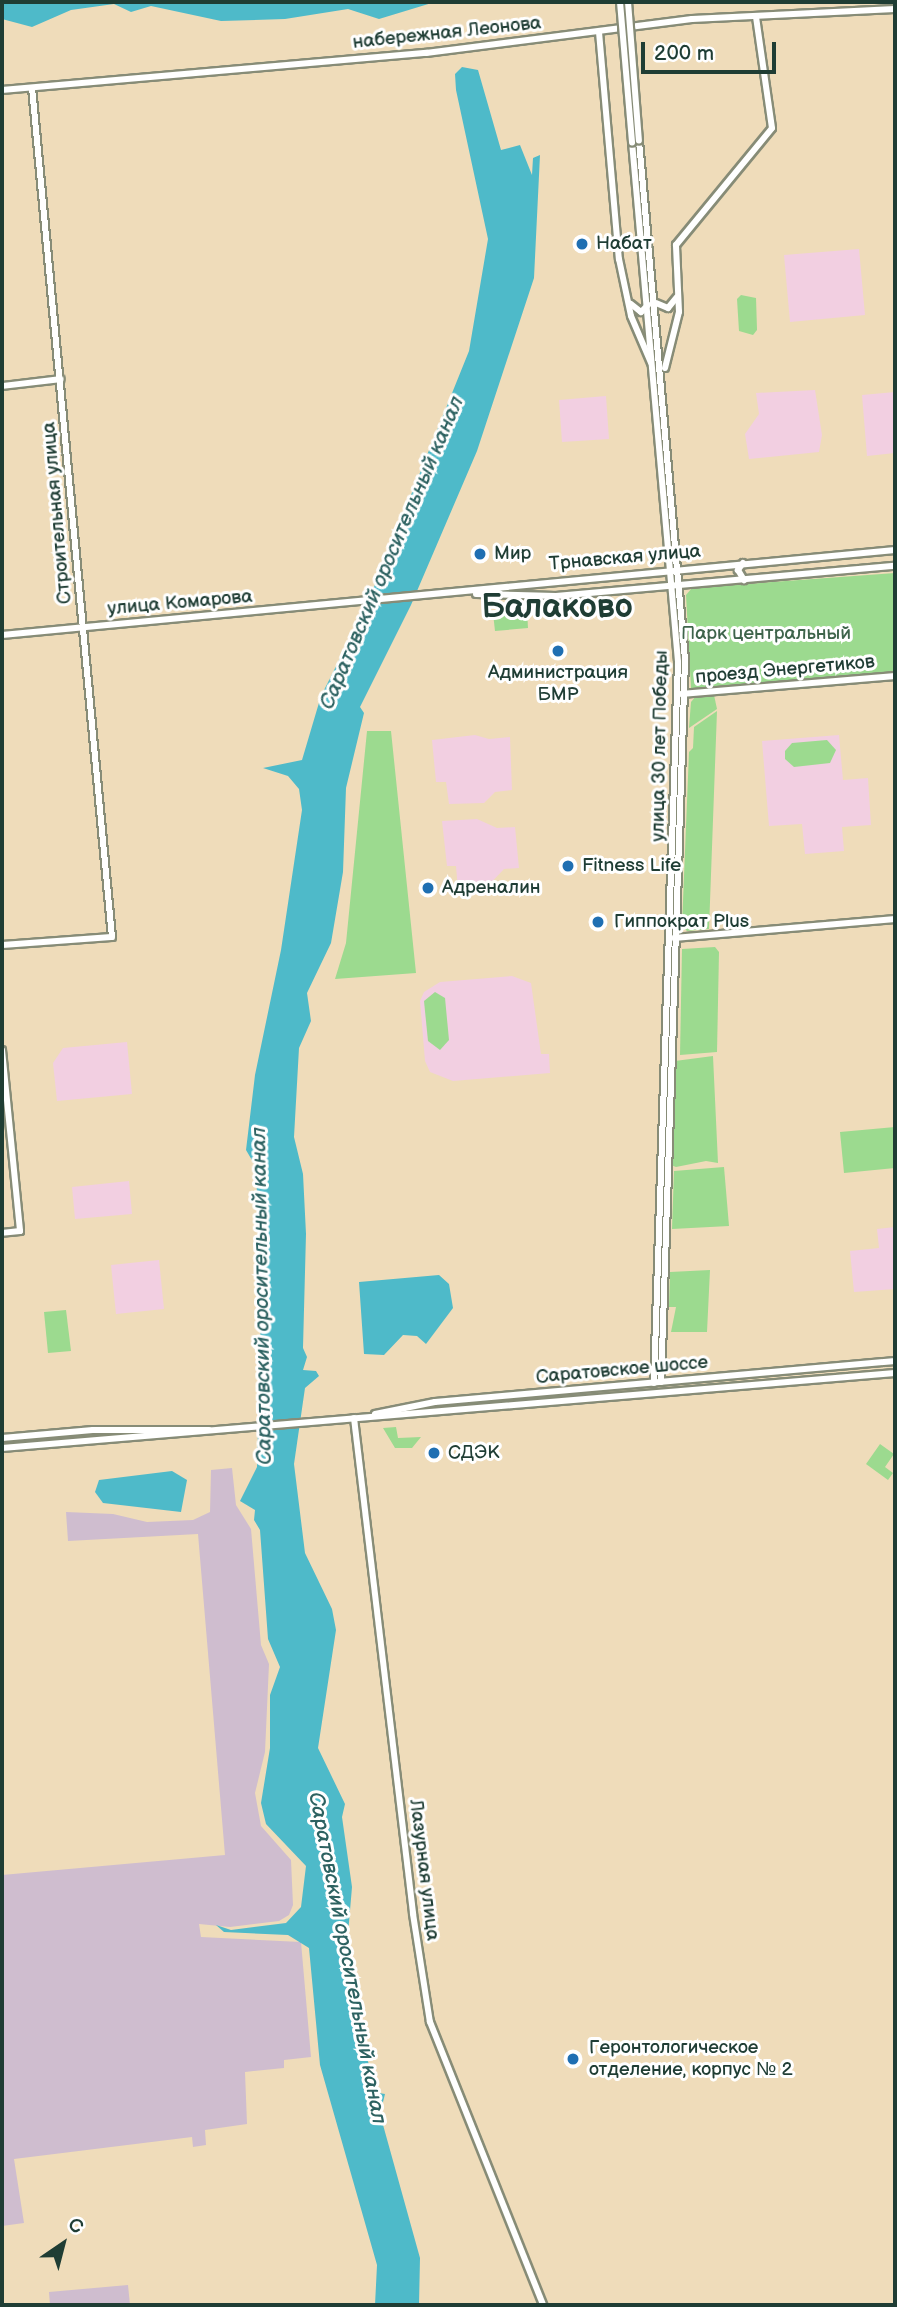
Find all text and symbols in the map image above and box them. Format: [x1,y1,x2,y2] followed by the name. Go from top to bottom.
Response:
[352,12,542,54] street label: набережная Леонова
[645,28,780,72] scale bar
[654,41,714,66] text: 200 m
[596,233,652,255] place label: Набат
[574,236,590,252] marker: Набат
[314,393,470,713] water label: Саратовский оросительный канал
[38,421,76,605] street label: Строительная улица
[548,540,702,576] street label: Трнавская улица
[494,543,531,565] place label: Мир
[472,546,488,562] marker: Мир
[107,585,253,621] street label: улица Комарова
[481,588,633,628] district label: Балаково
[681,623,851,645] park label: Парк центральный
[550,643,566,659] marker: Администрация БМР
[647,650,673,842] street label: улица 30 лет Победы
[694,651,876,689] street label: проезд Энергетиков
[488,662,628,706] place label: Администрация БМР
[582,855,681,877] place label: Fitness Life
[560,858,576,874] marker: Fitness Life
[442,877,540,899] place label: Адреналин
[420,880,436,896] marker: Адреналин
[614,911,749,933] place label: Гиппократ Plus
[588,912,608,932] marker: Гиппократ Plus
[246,1127,278,1465] water label: Саратовский оросительный канал
[535,1351,709,1389] street label: Саратовское шоссе
[448,1442,499,1464] place label: СДЭК
[426,1445,442,1461] marker: СДЭК
[302,1790,392,2126] water label: Саратовский оросительный канал
[404,1798,444,1942] street label: Лазурная улица
[589,2037,793,2081] place label: Геронтологическое отделение, корпус № 2
[563,2049,583,2069] marker: Геронтологическое отделение, корпус № 2
[28,2209,98,2279] north arrow
[63,2213,87,2240] text: С

